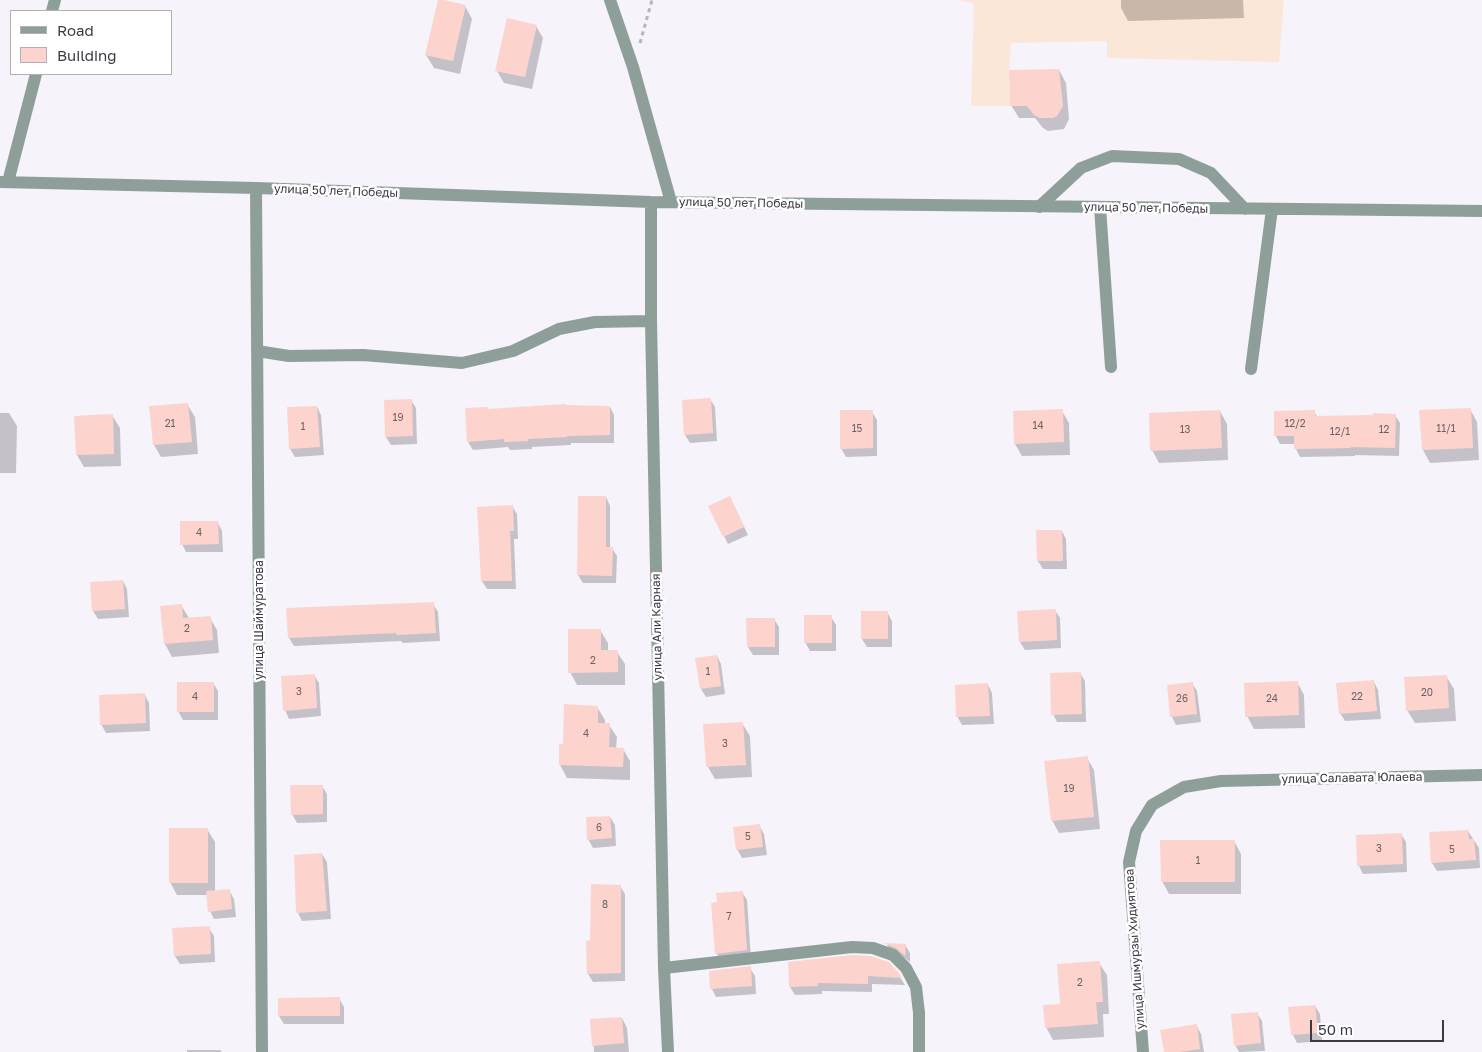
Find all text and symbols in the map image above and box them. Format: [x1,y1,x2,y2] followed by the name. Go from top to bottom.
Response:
[10,10,172,75] legend
[57,21,94,39] text: Road
[57,46,117,64] text: Building
[274,182,398,200] street label: улица 50 лет Победы
[679,195,803,211] street label: улица 50 лет Победы
[1084,200,1208,216] street label: улица 50 лет Победы
[393,412,403,424] house number: 19
[165,418,175,430] house number: 21
[1284,418,1306,430] house number: 12/2
[1033,420,1043,432] house number: 14
[301,421,305,433] house number: 1
[852,423,862,435] house number: 15
[1436,423,1456,435] house number: 11/1
[1180,424,1190,436] house number: 13
[1379,424,1389,436] house number: 12
[1330,426,1350,438] house number: 12/1
[196,527,202,539] house number: 4
[252,560,266,680] street label: улица Шаймуратова
[649,573,665,681] street label: улица Али Карная
[184,623,190,635] house number: 2
[590,655,596,667] house number: 2
[706,666,710,678] house number: 1
[296,686,302,698] house number: 3
[1421,687,1433,699] house number: 20
[192,691,198,703] house number: 4
[1351,691,1363,703] house number: 22
[1176,693,1188,705] house number: 26
[1266,693,1278,705] house number: 24
[583,728,589,740] house number: 4
[722,738,728,750] house number: 3
[1281,770,1423,786] street label: улица Салавата Юлаева
[1064,783,1074,795] house number: 19
[596,822,602,834] house number: 6
[745,831,751,843] house number: 5
[1376,843,1382,855] house number: 3
[1449,844,1455,856] house number: 5
[1196,855,1200,867] house number: 1
[1122,868,1148,1030] street label: улица Ишмурзы Хидиятова
[602,899,608,911] house number: 8
[726,911,732,923] house number: 7
[1077,977,1083,989] house number: 2
[1312,1010,1446,1042] scale bar
[1318,1020,1353,1038] text: 50 m

